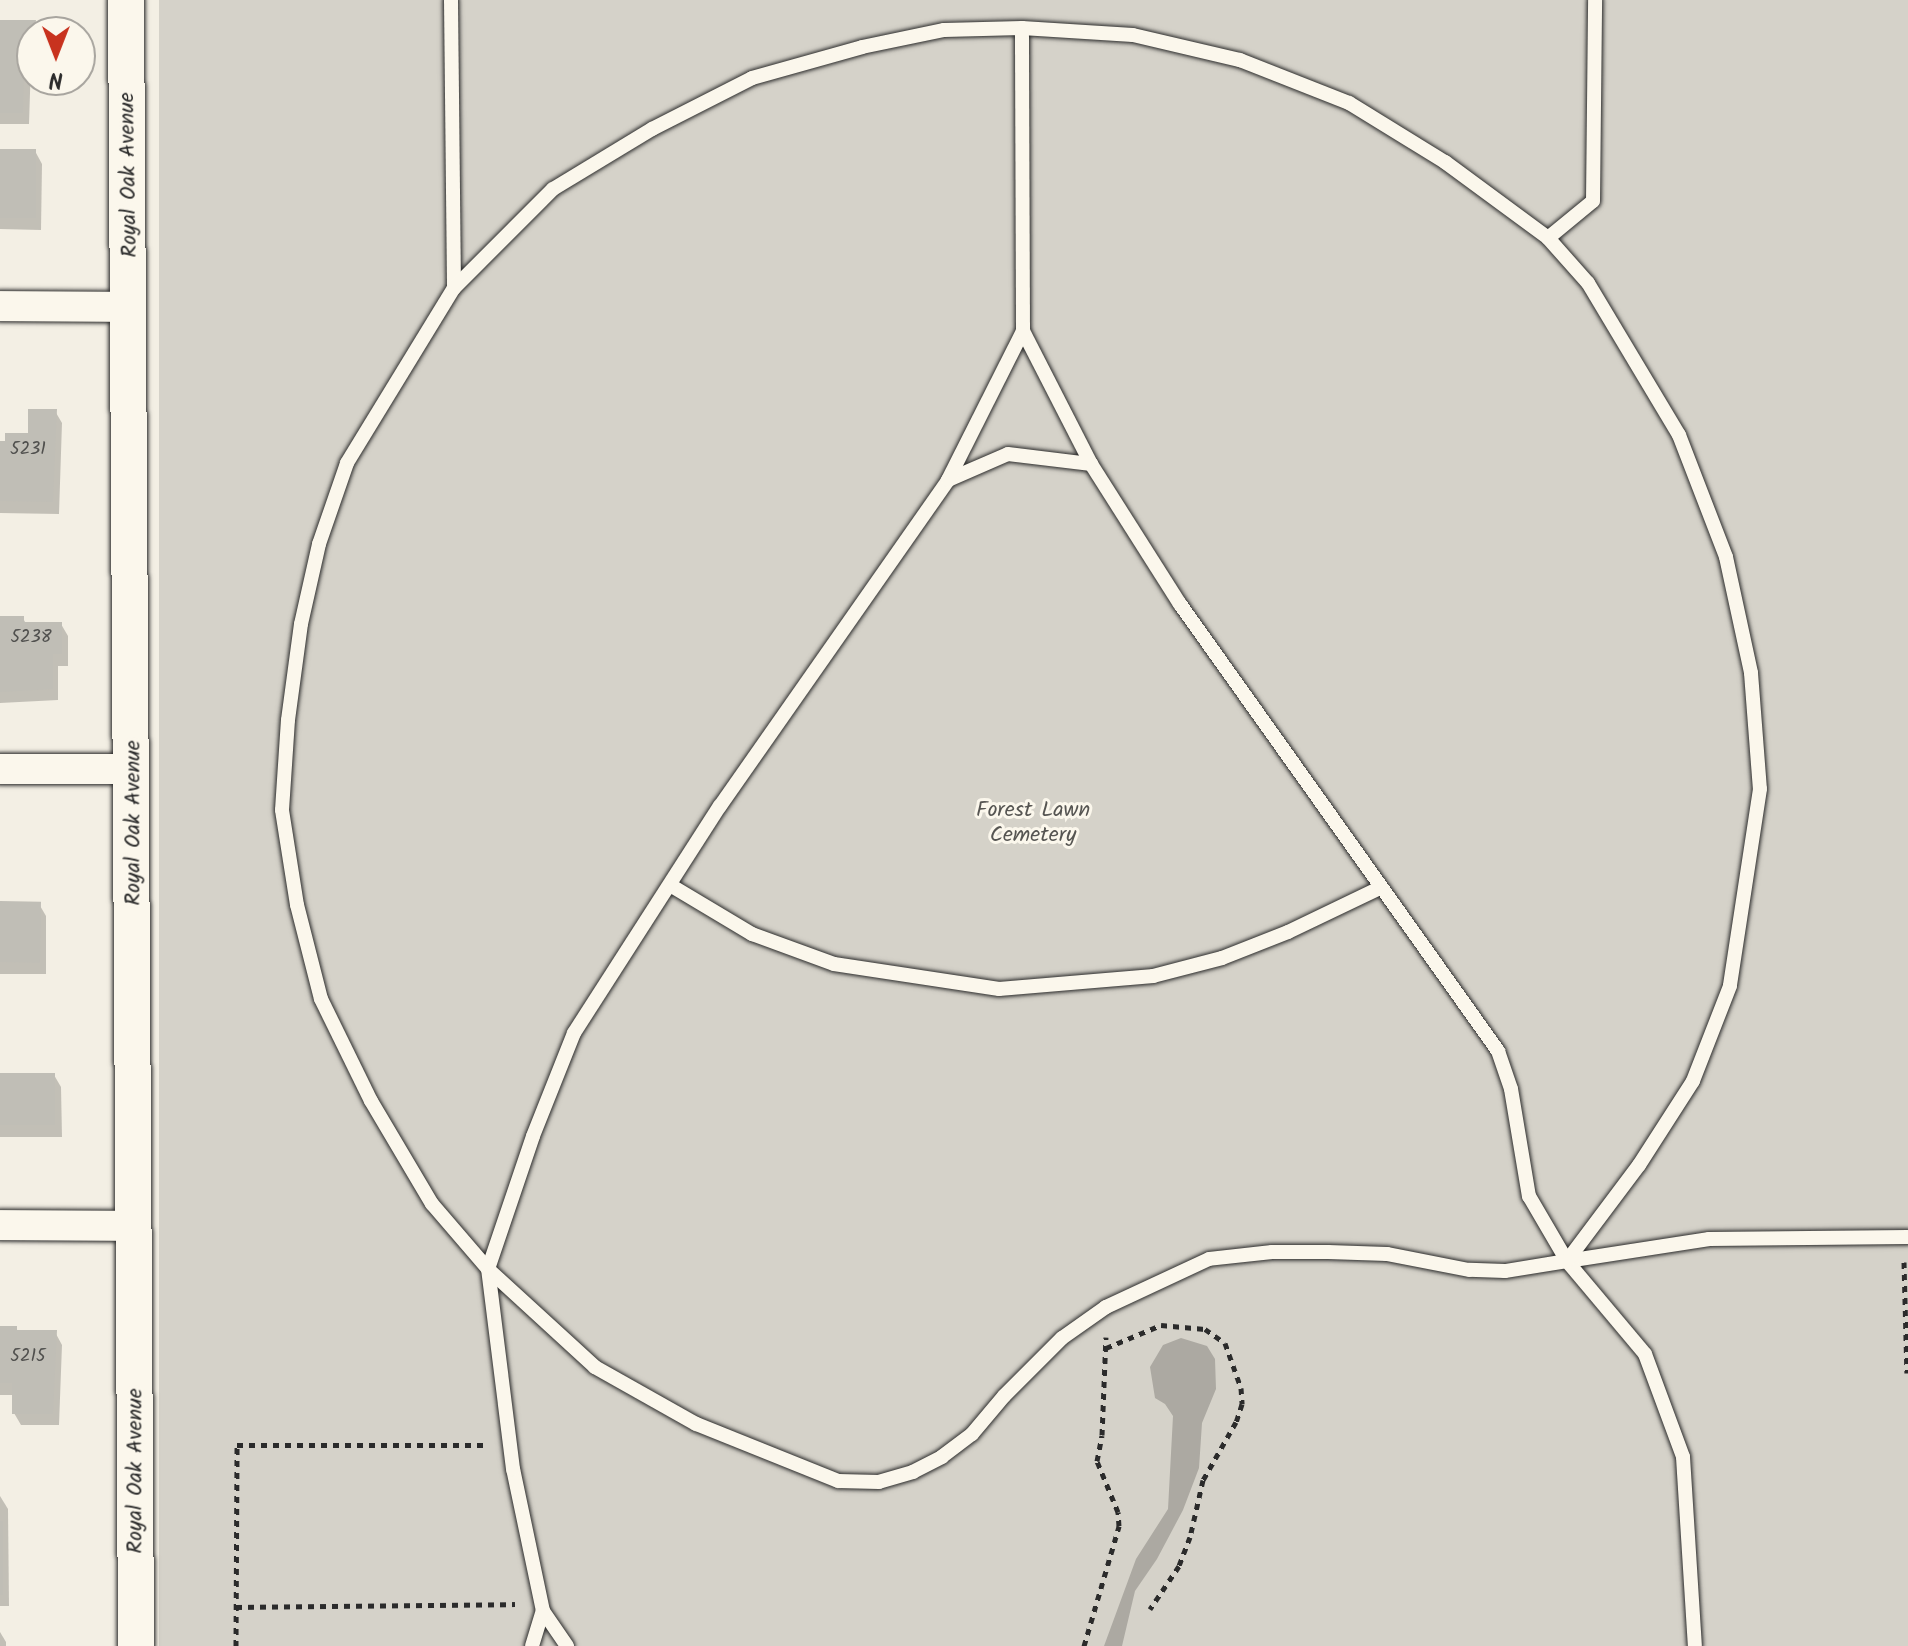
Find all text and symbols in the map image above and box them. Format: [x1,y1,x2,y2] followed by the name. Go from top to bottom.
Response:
[16,16,96,96] north arrow
[49,61,63,96] text: N
[114,92,144,258] street label: Royal Oak Avenue
[10,439,46,461] house number: 5231
[10,627,52,649] house number: 5238
[121,740,147,906] street label: Royal Oak Avenue
[976,797,1090,848] park label: Forest Lawn Cemetery
[10,1346,46,1368] house number: 5215
[123,1388,149,1554] street label: Royal Oak Avenue

